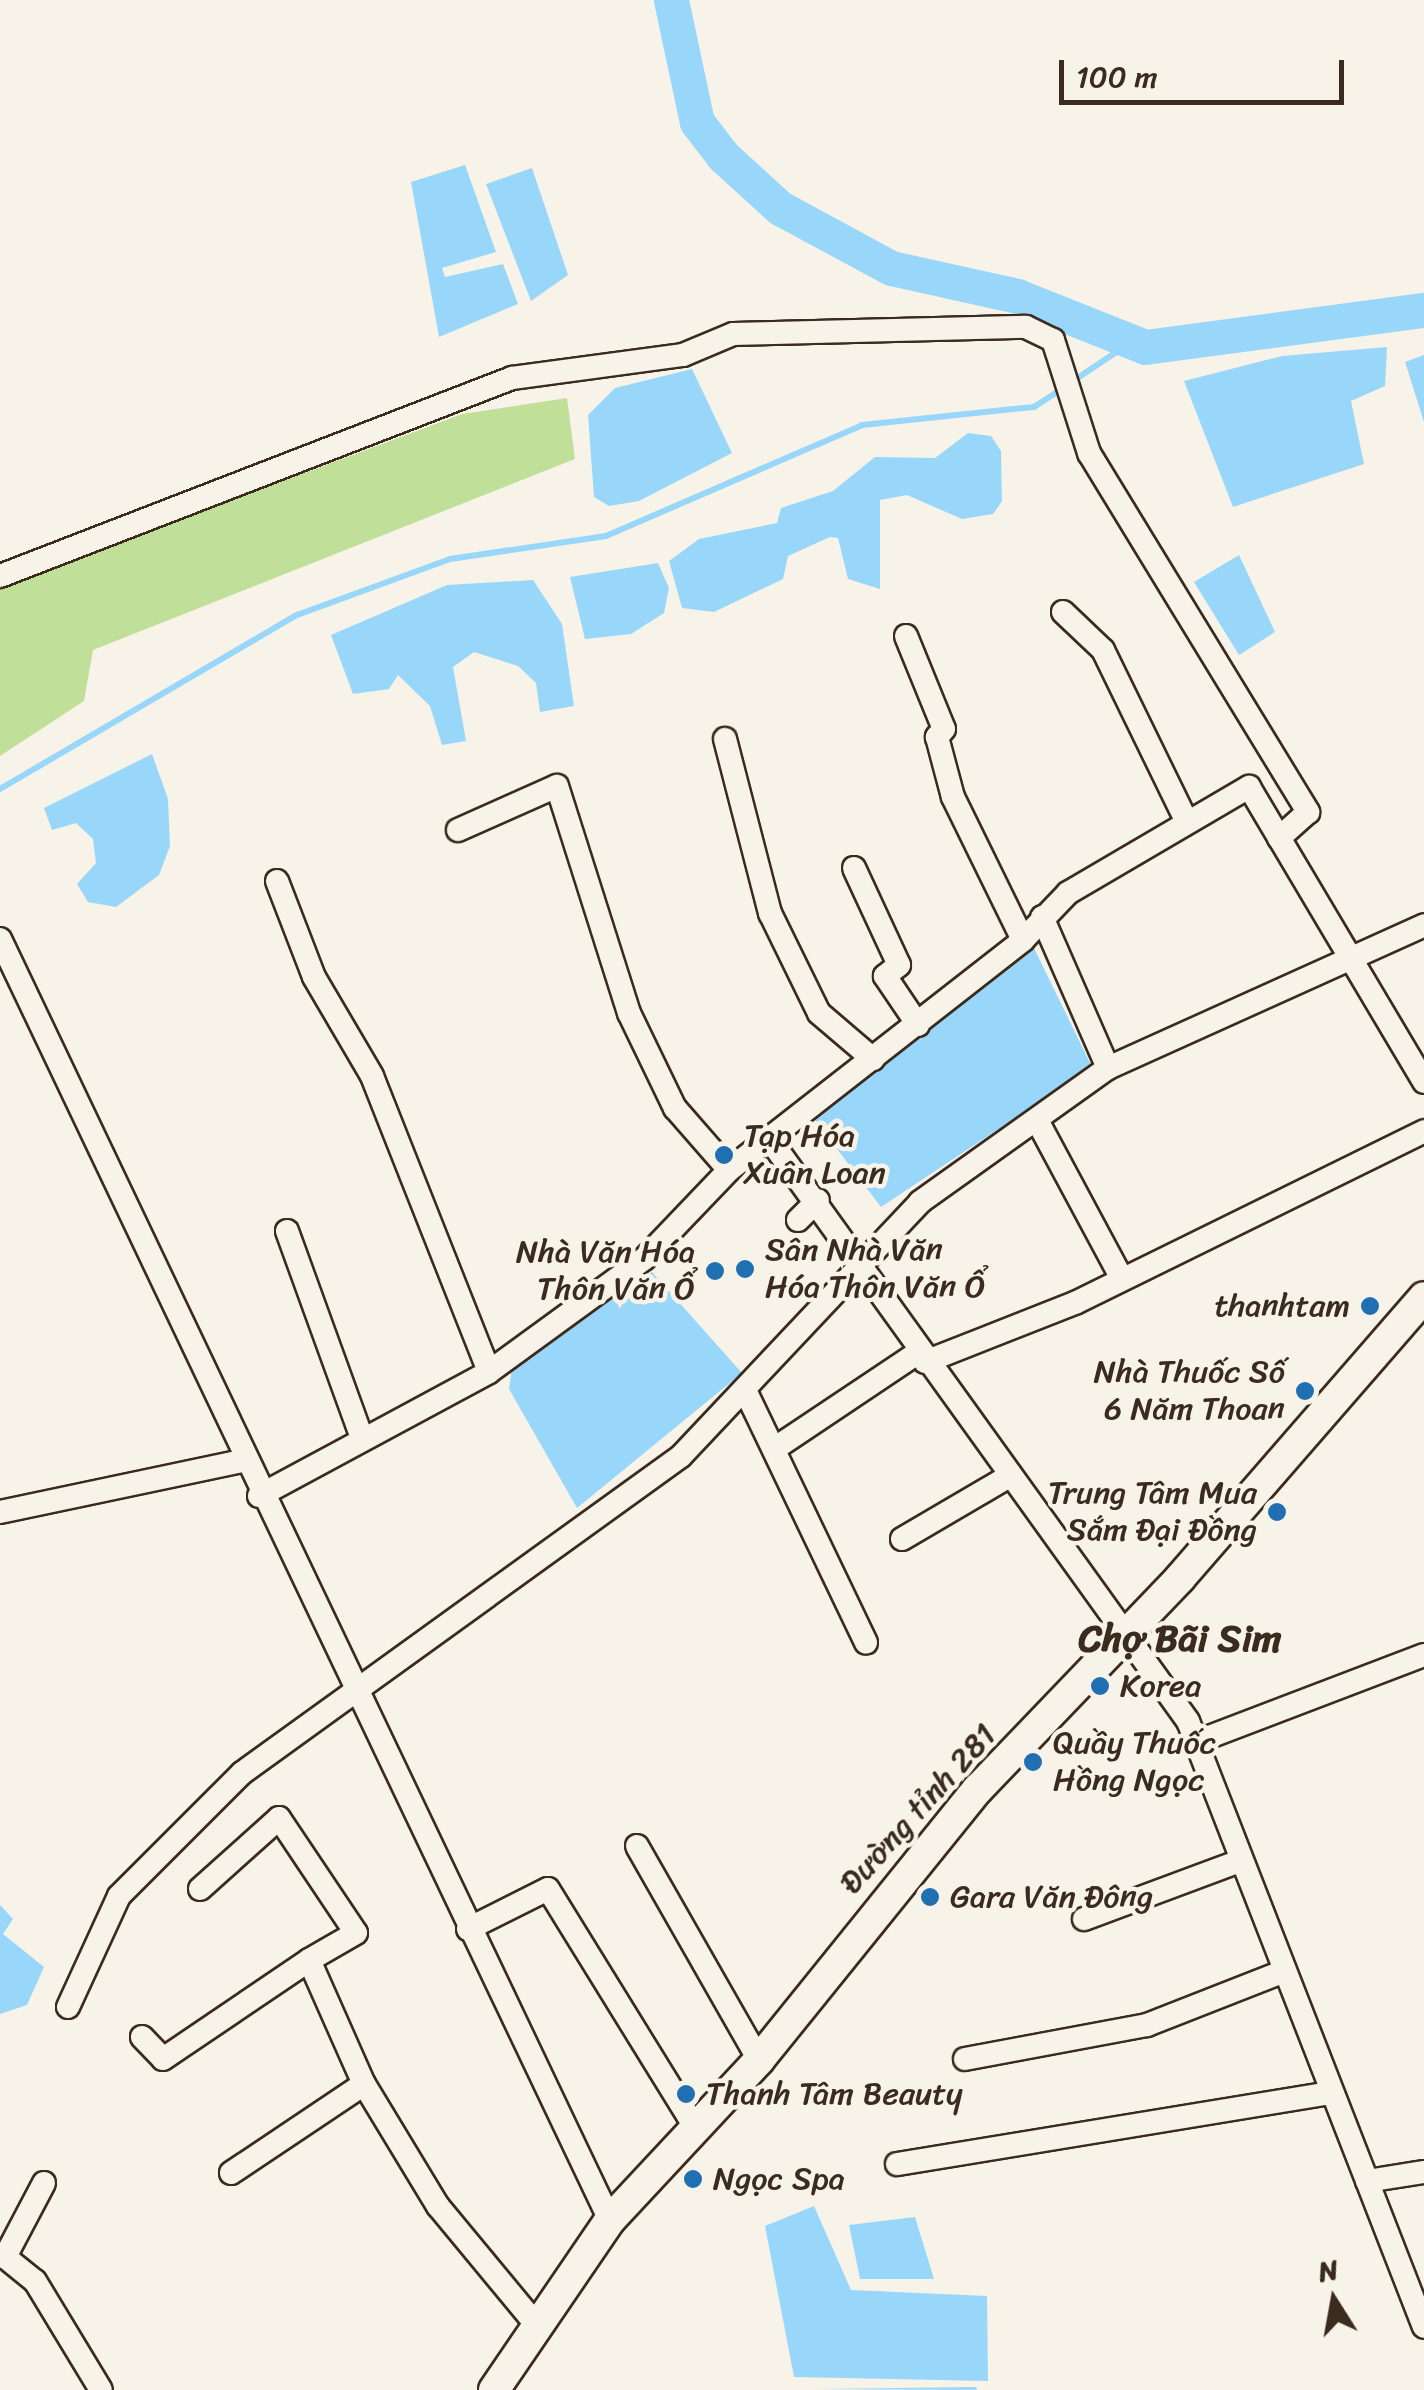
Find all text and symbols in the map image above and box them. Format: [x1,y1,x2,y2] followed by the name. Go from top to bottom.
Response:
[1064,40,1349,102] scale bar
[1076,50,1158,104] text: 100 m
[744,1118,886,1193] place label: Tạp Hóa Xuân Loan
[713,1144,735,1166] marker: Tạp Hóa Xuân Loan
[765,1232,984,1307] place label: Sân Nhà Văn Hóa Thôn Văn Ổ
[518,1234,695,1309] place label: Nhà Văn Hóa Thôn Văn Ổ
[734,1258,756,1280] marker: Sân Nhà Văn Hóa Thôn Văn Ổ
[704,1260,726,1282] marker: Nhà Văn Hóa Thôn Văn Ổ
[1214,1287,1350,1325] place label: thanhtam
[1359,1295,1381,1317] marker: thanhtam
[1093,1354,1285,1429] place label: Nhà Thuốc Số 6 Năm Thoan
[1294,1380,1316,1402] marker: Nhà Thuốc Số 6 Năm Thoan
[1047,1475,1257,1550] place label: Trung Tâm Mua Sắm Đại Đồng
[1266,1501,1288,1523] marker: Trung Tâm Mua Sắm Đại Đồng
[1079,1616,1281,1662] district label: Chợ Bãi Sim
[1120,1667,1201,1705] place label: Korea
[1089,1675,1111,1697] marker: Korea
[831,1716,1005,1902] street label: Đường tỉnh 281
[1053,1725,1216,1800] place label: Quầy Thuốc Hồng Ngọc
[1022,1751,1044,1773] marker: Quầy Thuốc Hồng Ngọc
[950,1878,1151,1916] place label: Gara Văn Đông
[919,1886,941,1908] marker: Gara Văn Đông
[706,2075,963,2113] place label: Thanh Tâm Beauty
[675,2083,697,2105] marker: Thanh Tâm Beauty
[713,2160,845,2198] place label: Ngọc Spa
[682,2168,704,2190] marker: Ngọc Spa
[1314,2244,1342,2296] text: N
[1284,2250,1384,2350] north arrow

